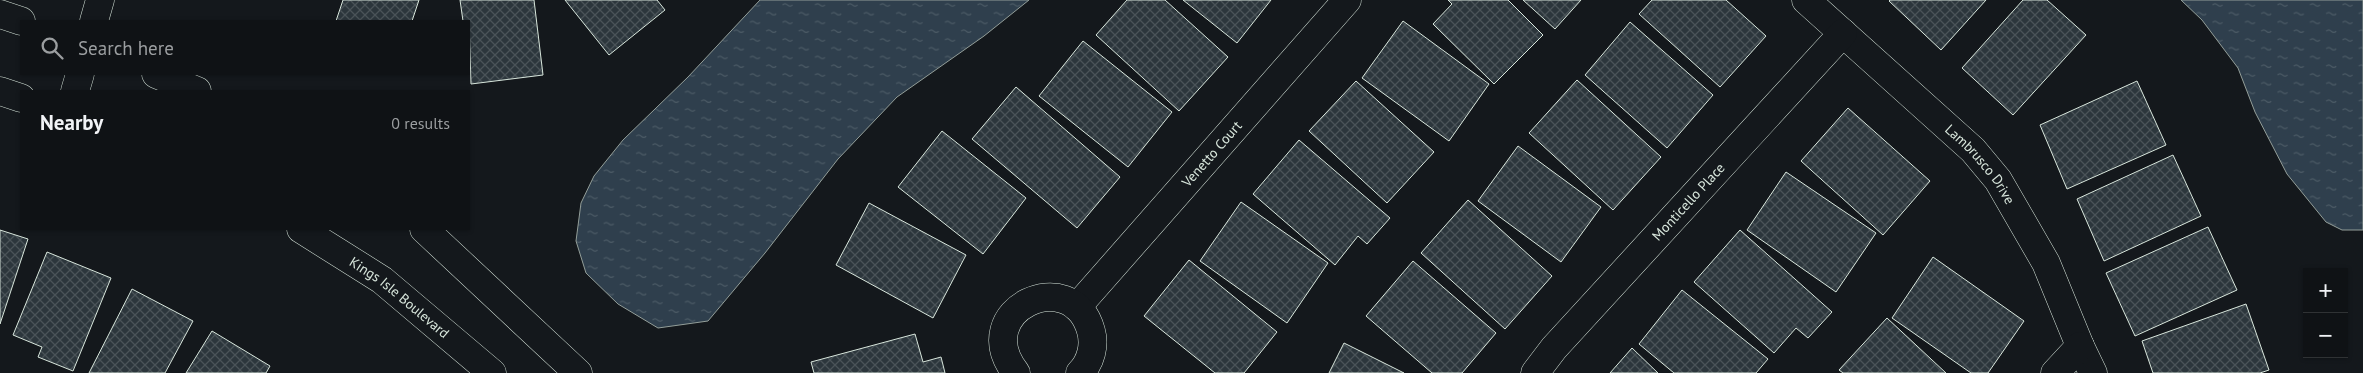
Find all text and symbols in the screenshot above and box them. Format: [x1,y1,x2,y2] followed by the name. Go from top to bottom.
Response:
[20,20,470,75] search box
[38,34,66,62] icon: search
[78,36,174,60] text: Search here
[40,109,103,136] text: Nearby
[391,113,450,133] text: 0 results
[1177,117,1246,191] street label: Venetto Court
[1941,120,2019,207] street label: Lambrusco Drive
[1648,159,1728,244] street label: Monticello Place
[346,253,453,342] street label: Kings Isle Boulevard
[2303,268,2348,358] map controls
[2303,268,2348,313] button: +
[2303,313,2348,358] button: −

